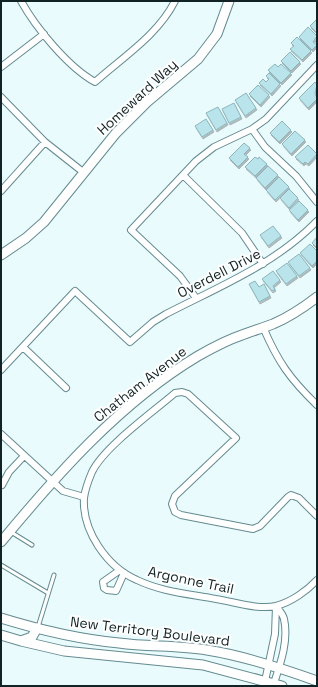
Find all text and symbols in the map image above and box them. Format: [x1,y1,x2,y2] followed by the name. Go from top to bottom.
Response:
[93,55,181,139] street label: Homeward Way
[174,244,264,302] street label: Overdell Drive
[90,342,190,426] street label: Chatham Avenue
[146,562,236,598] street label: Argonne Trail
[69,612,231,650] street label: New Territory Boulevard

